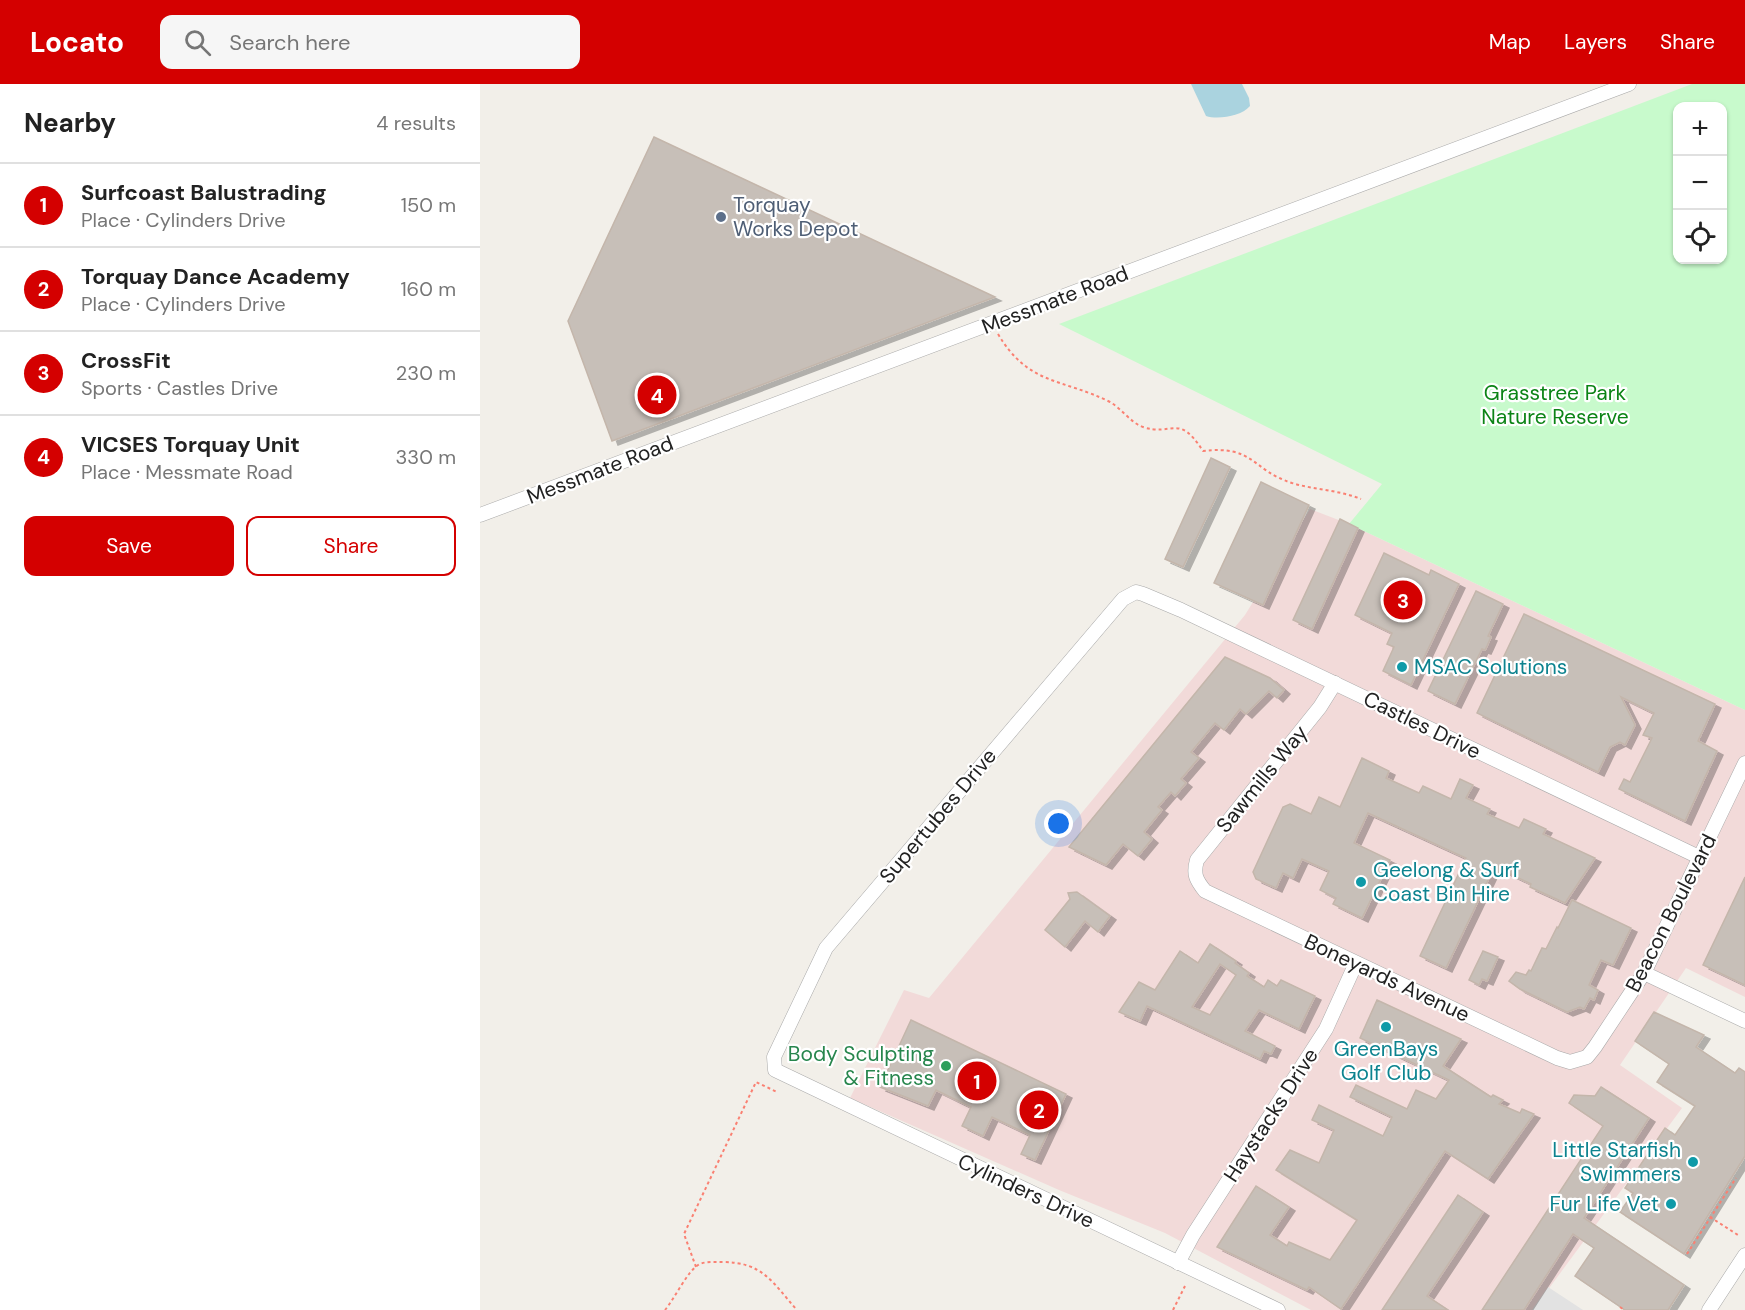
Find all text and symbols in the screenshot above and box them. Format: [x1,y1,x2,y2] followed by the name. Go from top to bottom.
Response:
[160,15,580,69] search box
[30,24,124,61] text: Locato
[181,26,214,59] icon: search
[229,28,351,57] text: Search here
[1489,28,1531,56] text: Map
[1564,28,1627,56] text: Layers
[1660,28,1715,56] text: Share
[1673,102,1727,264] map controls
[1673,102,1727,156] button: +
[24,106,116,140] text: Nearby
[376,110,456,136] text: 4 results
[1673,156,1727,210] button: −
[81,178,327,207] text: Surfcoast Balustrading
[733,191,858,243] place label: Torquay Works Depot
[40,192,47,218] text: 1
[401,192,456,218] text: 150 m
[81,207,286,233] text: Place · Cylinders Drive
[714,210,728,224] marker: Torquay Works Depot
[1673,210,1727,264] button: locate
[978,259,1132,341] street label: Messmate Road
[81,262,350,291] text: Torquay Dance Academy
[38,276,49,302] text: 2
[400,276,456,302] text: 160 m
[81,291,286,317] text: Place · Cylinders Drive
[81,346,171,375] text: CrossFit
[37,360,50,386] text: 3
[396,360,456,386] text: 230 m
[638,372,676,418] pin: 4
[81,375,278,401] text: Sports · Castles Drive
[1481,379,1629,431] park label: Grasstree Park Nature Reserve
[523,429,677,511] street label: Messmate Road
[81,430,300,459] text: VICSES Torquay Unit
[37,444,50,470] text: 4
[396,444,456,470] text: 330 m
[81,459,293,485] text: Place · Messmate Road
[24,516,234,576] button: Save
[246,516,456,576] button: Share
[1384,578,1422,622] pin: 3
[1414,653,1567,681] place label: MSAC Solutions
[1395,660,1409,674] marker: MSAC Solutions
[1359,685,1485,766] street label: Castles Drive
[1210,719,1314,839] street label: Sawmills Way
[873,743,1003,889] street label: Supertubes Drive
[1044,809,1073,838] your location
[1619,829,1723,997] street label: Beacon Boulevard
[1373,856,1519,908] place label: Geelong & Surf Coast Bin Hire
[1354,875,1368,889] marker: Geelong & Surf Coast Bin Hire
[1300,927,1474,1029] street label: Boneyards Avenue
[1379,1020,1393,1034] marker: GreenBays Golf Club
[1334,1035,1438,1087] place label: GreenBays Golf Club
[788,1040,934,1092] place label: Body Sculpting & Fitness
[1217,1043,1325,1187] street label: Haystacks Drive
[958,1058,996,1104] pin: 1
[939,1059,953,1073] marker: Body Sculpting & Fitness
[1020,1088,1058,1132] pin: 2
[1552,1136,1681,1188] place label: Little Starfish Swimmers
[953,1147,1099,1235] street label: Cylinders Drive
[1686,1155,1700,1169] marker: Little Starfish Swimmers
[1550,1190,1659,1218] place label: Fur Life Vet
[1664,1197,1678,1211] marker: Fur Life Vet

